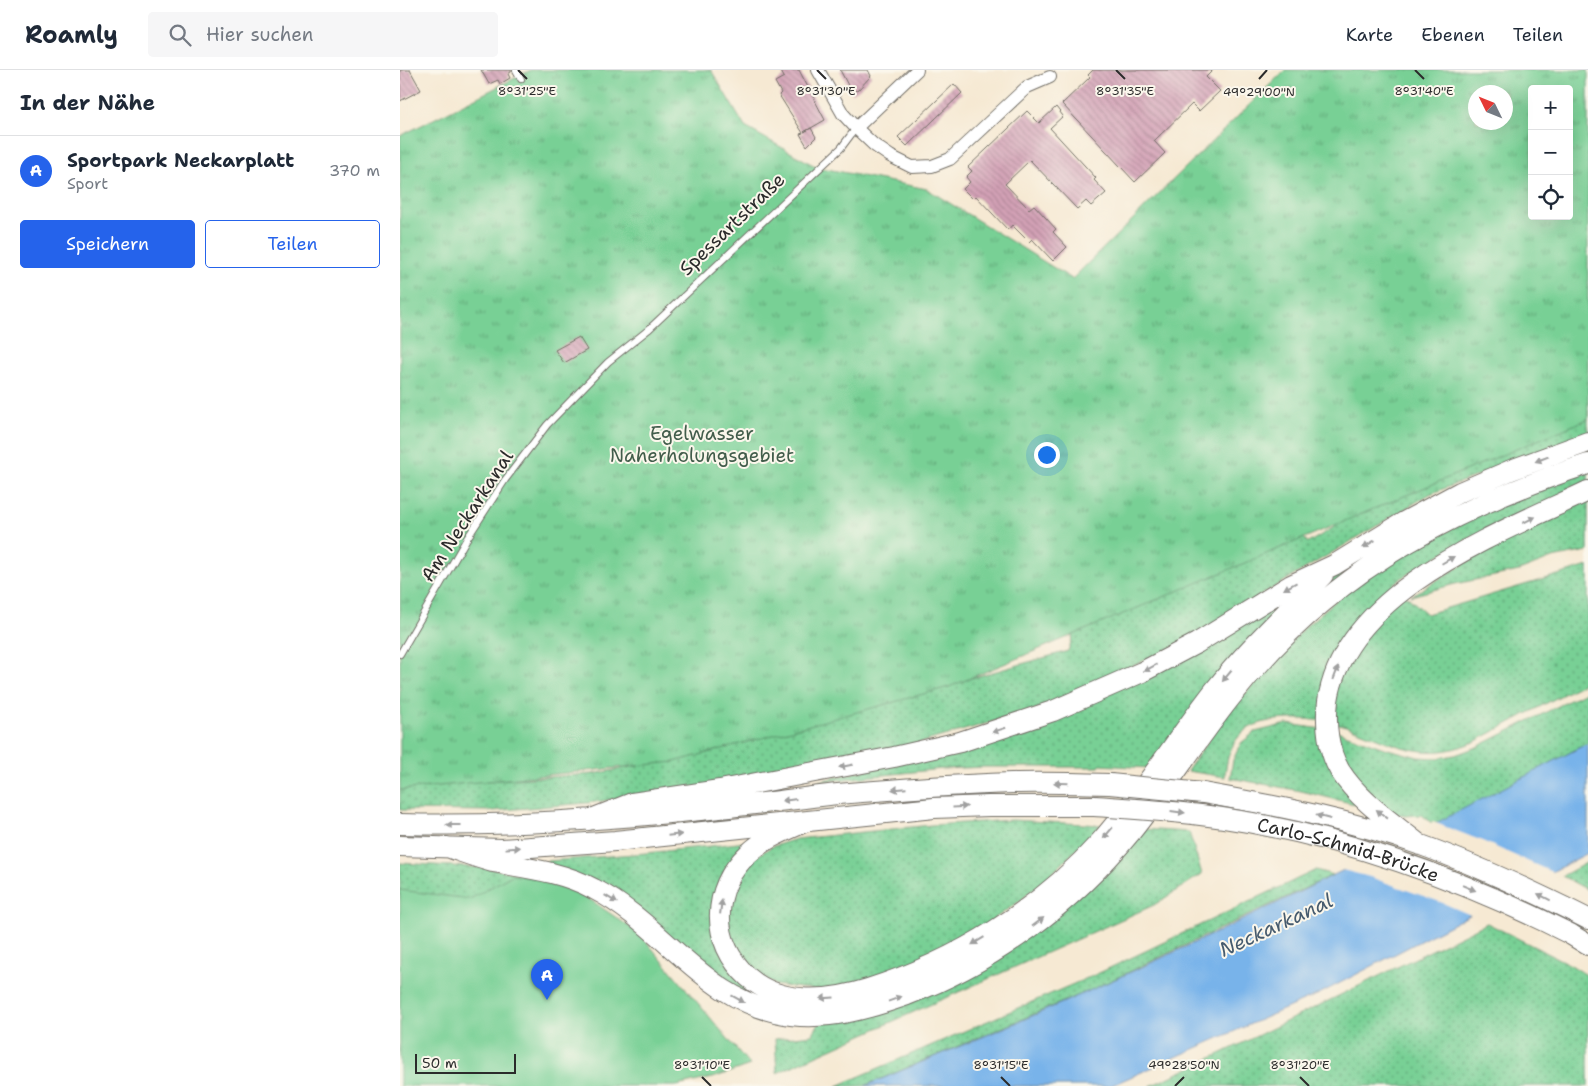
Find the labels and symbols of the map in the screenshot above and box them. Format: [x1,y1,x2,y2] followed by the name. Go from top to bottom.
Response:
[498,83,556,99] text: 8°31'25"E
[796,83,856,99] text: 8°31'30"E
[1096,83,1154,99] text: 8°31'35"E
[1394,83,1454,99] text: 8°31'40"E
[1223,84,1295,100] text: 49°29'00"N
[1468,85,1513,130] north arrow
[674,167,790,281] street label: Spessartstraße
[610,421,794,468] park label: Egelwasser Naherholungsgebiet
[1034,442,1060,468] your location
[415,445,519,587] street label: Am Neckarkanal
[1535,455,1549,463] one-way arrow
[1521,515,1536,524] one-way arrow
[1362,539,1375,548] one-way arrow
[1441,556,1456,564] one-way arrow
[1282,582,1297,590] one-way arrow
[1142,664,1157,672] one-way arrow
[1332,665,1340,680] one-way arrow
[1221,669,1233,681] one-way arrow
[992,726,1007,734] one-way arrow
[838,763,854,771] one-way arrow
[1053,779,1069,787] one-way arrow
[891,786,907,794] one-way arrow
[780,796,796,804] one-way arrow
[952,803,968,811] one-way arrow
[1170,808,1186,816] one-way arrow
[1376,809,1389,820] one-way arrow
[1255,812,1443,887] street label: Carlo-Schmid-Brücke
[1315,813,1330,821] one-way arrow
[445,821,461,829] one-way arrow
[1102,826,1113,839] one-way arrow
[667,831,683,839] one-way arrow
[505,844,521,852] one-way arrow
[1462,885,1477,893] one-way arrow
[1215,887,1337,963] water label: Neckarkanal
[1537,893,1552,901] one-way arrow
[604,894,617,903] one-way arrow
[717,899,725,915] one-way arrow
[1031,917,1045,927] one-way arrow
[972,936,985,946] one-way arrow
[531,959,563,1000] pin: A
[819,994,835,1002] one-way arrow
[730,995,745,1003] one-way arrow
[888,995,903,1002] one-way arrow
[415,1051,516,1074] scale bar
[674,1057,730,1073] text: 8°31'10"E
[974,1057,1028,1073] text: 8°31'15"E
[1148,1057,1220,1073] text: 49°28'50"N
[1270,1057,1330,1073] text: 8°31'20"E

